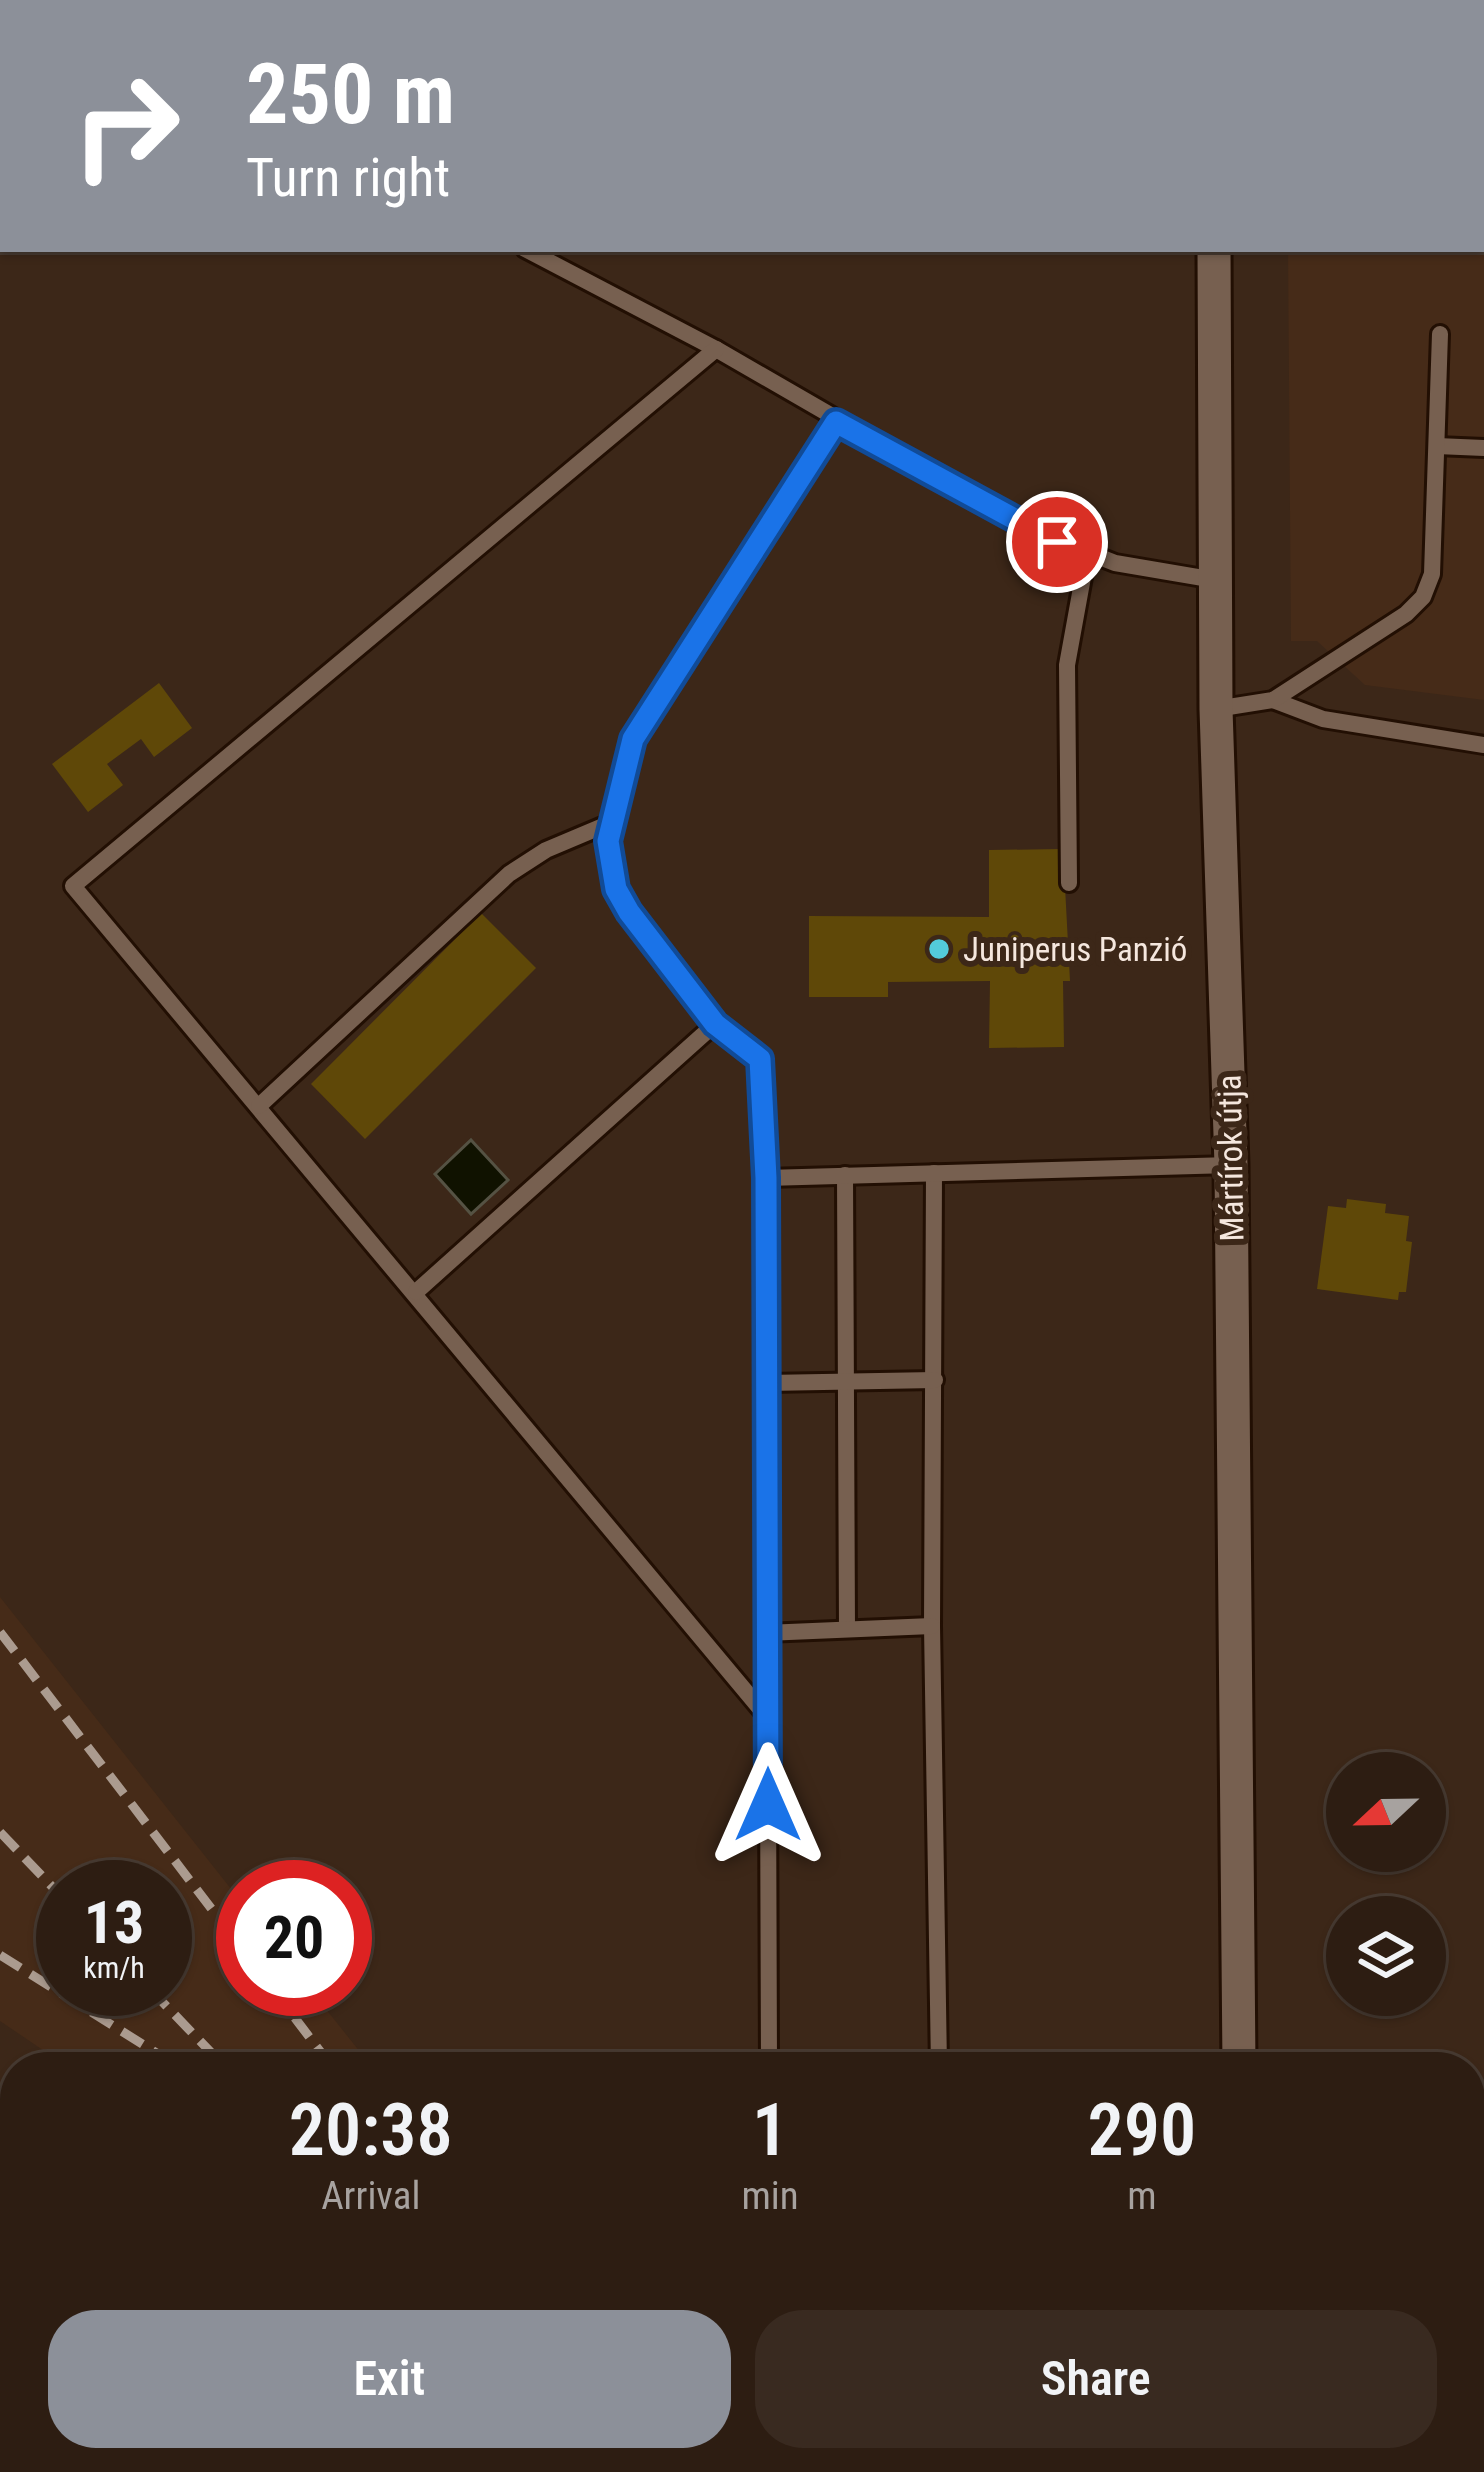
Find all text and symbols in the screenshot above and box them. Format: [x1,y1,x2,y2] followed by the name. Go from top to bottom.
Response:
[246,45,455,144] text: 250 m
[48,48,204,204] icon: right
[246,146,450,209] text: Turn right
[1006,491,1108,593] pin
[1024,509,1090,575] icon: arrive
[963,930,1187,969] place label: Juniperus Panzió
[926,936,952,962] marker: Juniperus Panzió
[1210,1074,1251,1242] street label: Mártírok útja
[705,1742,831,1868] position arrow
[1326,1752,1446,1872] north arrow
[1326,1752,1446,2016] map controls
[216,1860,372,2016] speed limit sign: 20
[84,1887,144,1958] text: 13
[1326,1896,1446,2016] button: layers
[83,1950,145,1985] text: km/h
[289,2088,453,2173] text: 20:38
[752,2088,788,2173] text: 1
[1088,2088,1196,2173] text: 290
[321,2173,420,2219] text: Arrival
[742,2173,799,2219] text: min
[1127,2173,1157,2219] text: m
[48,2310,731,2448] button: Exit
[755,2310,1437,2448] button: Share

